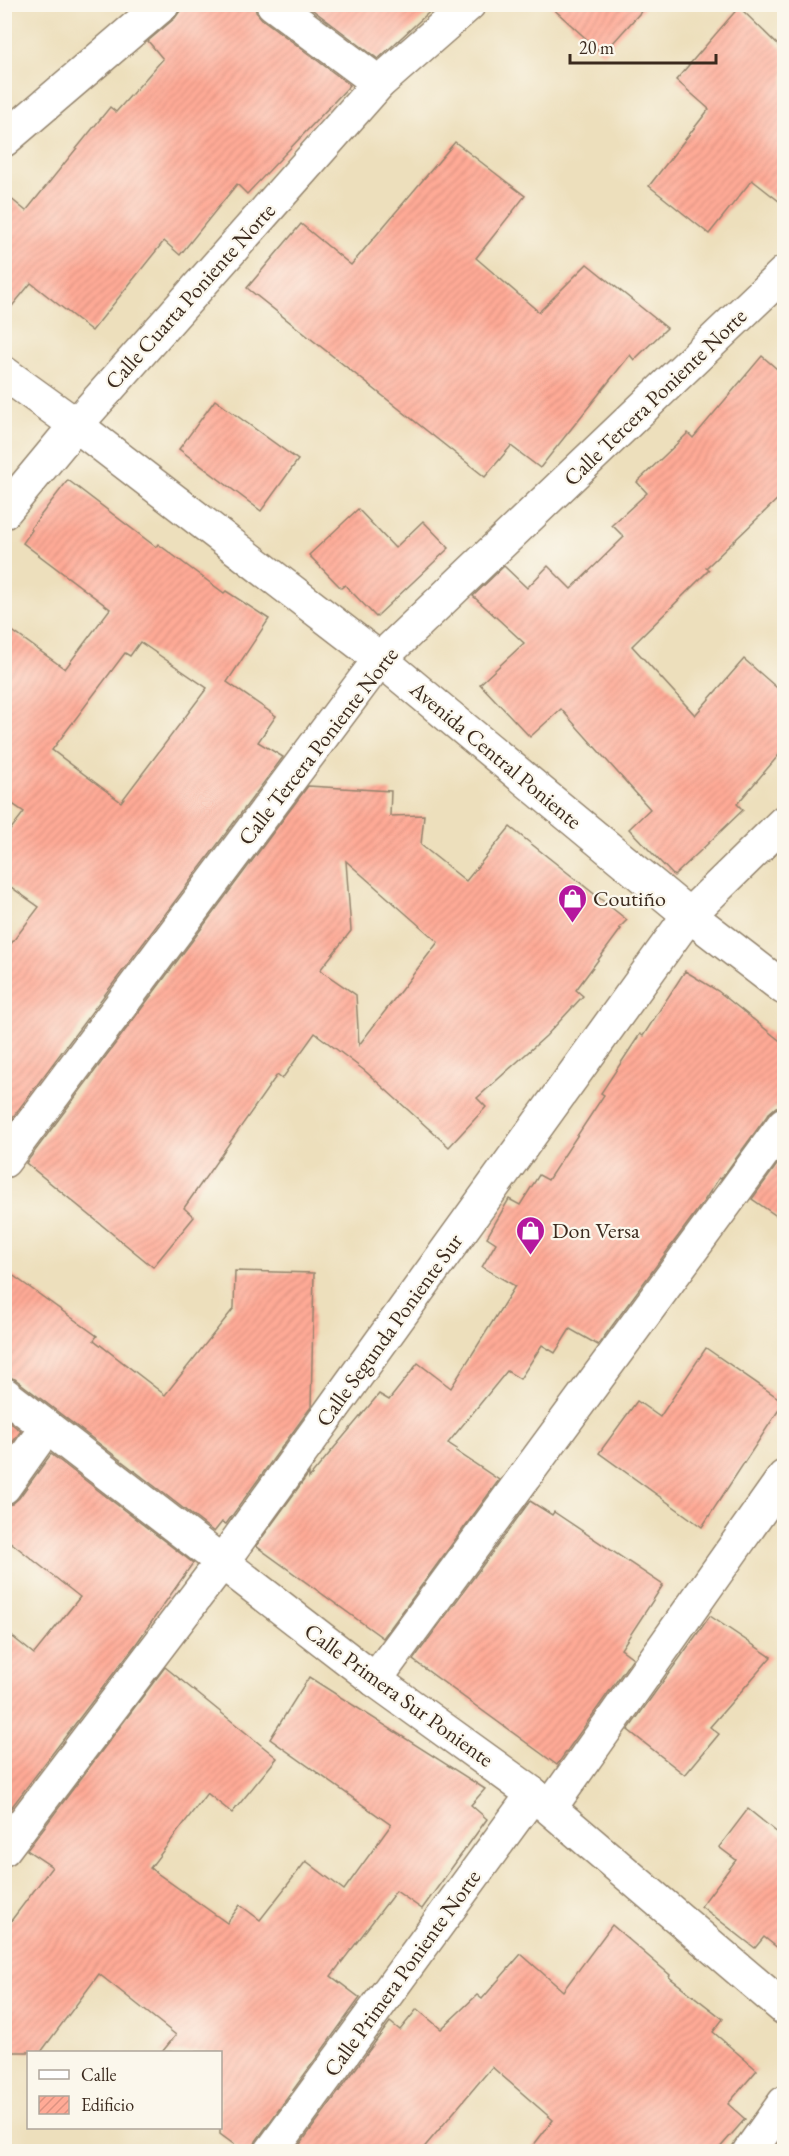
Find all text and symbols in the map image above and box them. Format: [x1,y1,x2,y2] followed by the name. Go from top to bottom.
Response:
[570,27,716,65] scale bar
[579,36,614,59] text: 20 m
[98,196,282,395] street label: Calle Cuarta Poniente Norte
[557,301,753,492] street label: Calle Tercera Poniente Norte
[231,641,405,851] street label: Calle Tercera Poniente Norte
[403,674,588,836] street label: Avenida Central Poniente
[556,882,588,924] shop icon: Coutiño
[593,884,666,913] place label: Coutiño
[515,1214,547,1256] shop icon: Don Versa
[552,1216,640,1245] place label: Don Versa
[309,1227,469,1432] street label: Calle Segunda Poniente Sur
[299,1616,500,1774] street label: Calle Primera Sur Poniente
[317,1863,487,2082] street label: Calle Primera Poniente Norte
[27,2051,222,2129] legend
[81,2063,117,2086] text: Calle
[81,2093,134,2116] text: Edificio

